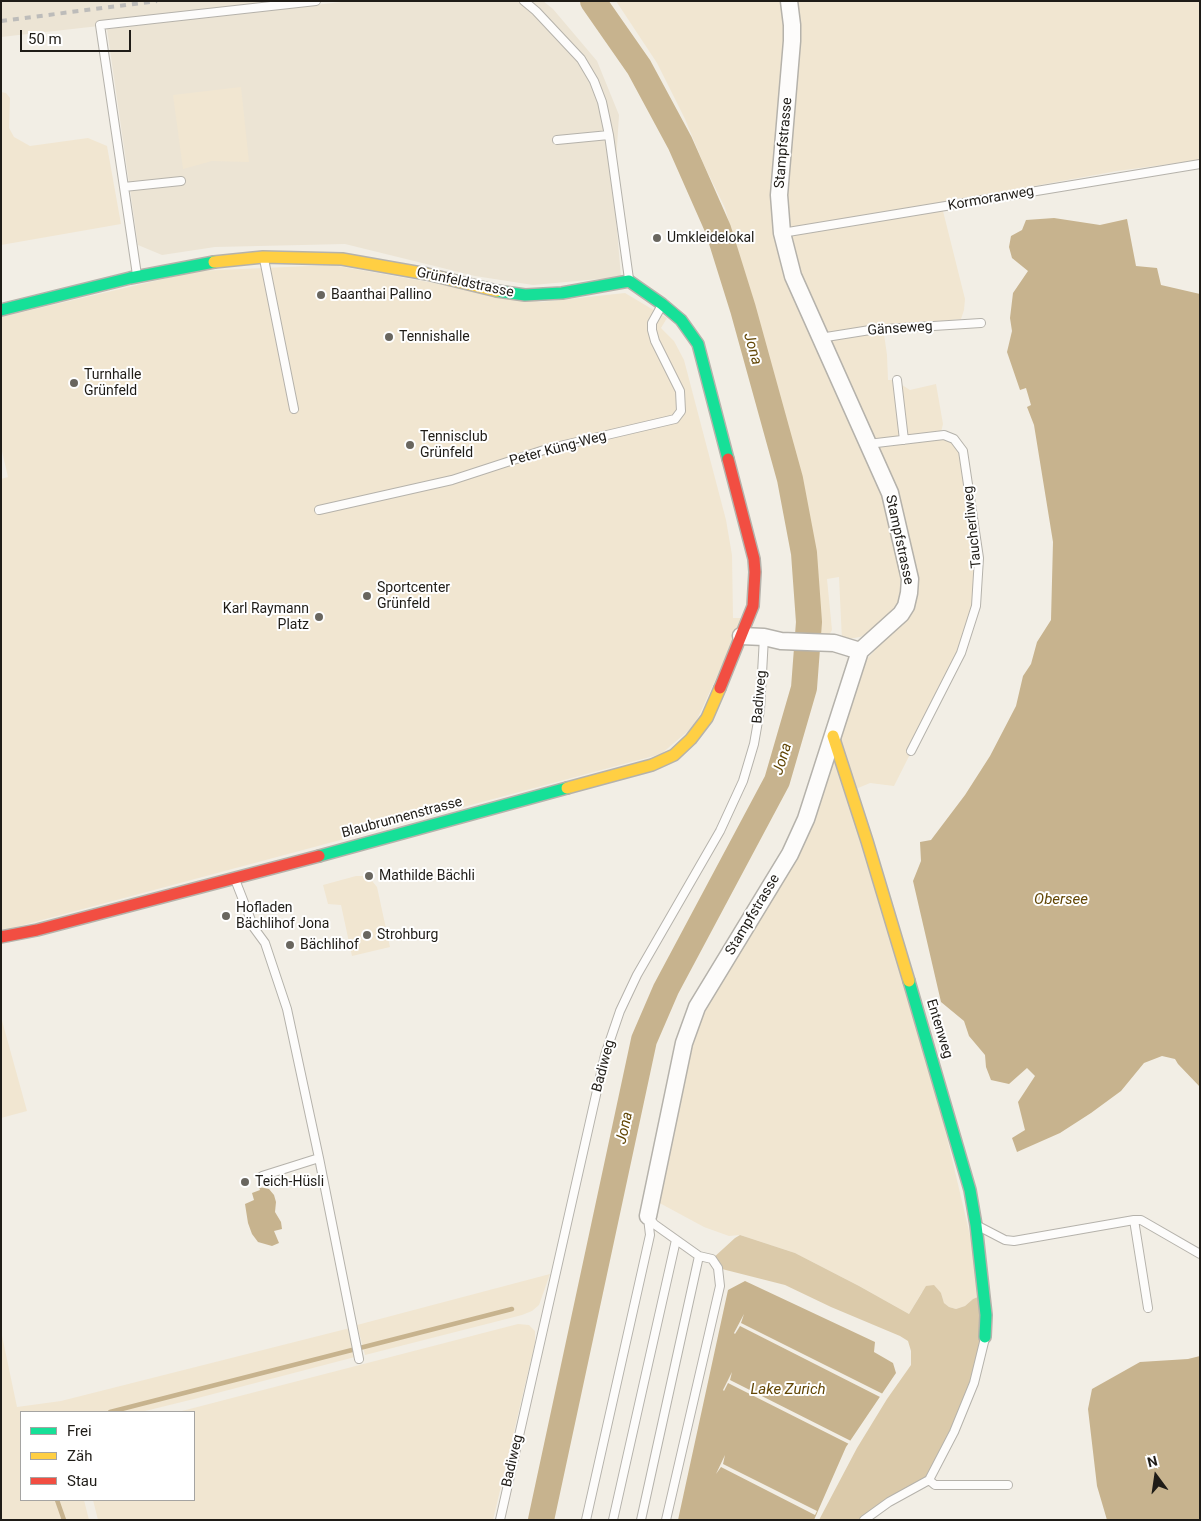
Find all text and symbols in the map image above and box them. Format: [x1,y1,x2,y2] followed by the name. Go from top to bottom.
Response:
[22,20,134,52] scale bar
[28,30,62,48] text: 50 m
[772,97,796,189] street label: Stampfstrasse
[947,183,1035,215] street label: Kormoranweg
[667,230,755,246] place label: Umkleidelokal
[651,232,663,244] marker: Umkleidelokal
[415,264,515,302] street label: Grünfeldstrasse
[331,287,432,303] place label: Baanthai Pallino
[315,289,327,301] marker: Baanthai Pallino
[867,318,933,340] street label: Gänseweg
[399,329,470,345] place label: Tennishalle
[383,331,395,343] marker: Tennishalle
[739,331,765,367] water label: Jona
[84,367,141,400] place label: Turnhalle Grünfeld
[68,377,80,389] marker: Turnhalle Grünfeld
[508,428,608,470] street label: Peter Küng-Weg
[420,429,488,462] place label: Tennisclub Grünfeld
[404,439,416,451] marker: Tennisclub Grünfeld
[960,485,986,569] street label: Taucherliweg
[881,494,917,586] street label: Stampfstrasse
[377,580,450,612] place label: Sportcenter Grünfeld
[361,590,373,602] marker: Sportcenter Grünfeld
[223,601,309,634] place label: Karl Raymann Platz
[313,611,325,623] marker: Karl Raymann Platz
[749,670,771,724] street label: Badiweg
[770,741,796,777] water label: Jona
[340,794,464,842] street label: Blaubrunnenstrasse
[379,868,475,884] place label: Mathilde Bächli
[363,870,375,882] marker: Mathilde Bächli
[722,872,784,958] street label: Stampfstrasse
[1034,891,1088,909] water label: Obersee
[236,900,329,932] place label: Hofladen Bächlihof Jona
[220,910,232,922] marker: Hofladen Bächlihof Jona
[377,927,438,943] place label: Strohburg
[361,929,373,941] marker: Strohburg
[300,937,359,953] place label: Bächlihof
[284,939,296,951] marker: Bächlihof
[922,997,956,1061] street label: Entenweg
[589,1038,619,1094] street label: Badiweg
[613,1110,637,1146] water label: Jona
[255,1174,324,1190] place label: Teich-Hüsli
[239,1176,251,1188] marker: Teich-Hüsli
[750,1381,826,1399] water label: Lake Zurich
[20,1411,195,1501] legend
[67,1422,92,1440] text: Frei
[499,1433,527,1489] street label: Badiweg
[67,1447,92,1465] text: Zäh
[1131,1451,1181,1501] north arrow
[1146,1452,1159,1470] text: N
[67,1472,97,1490] text: Stau

